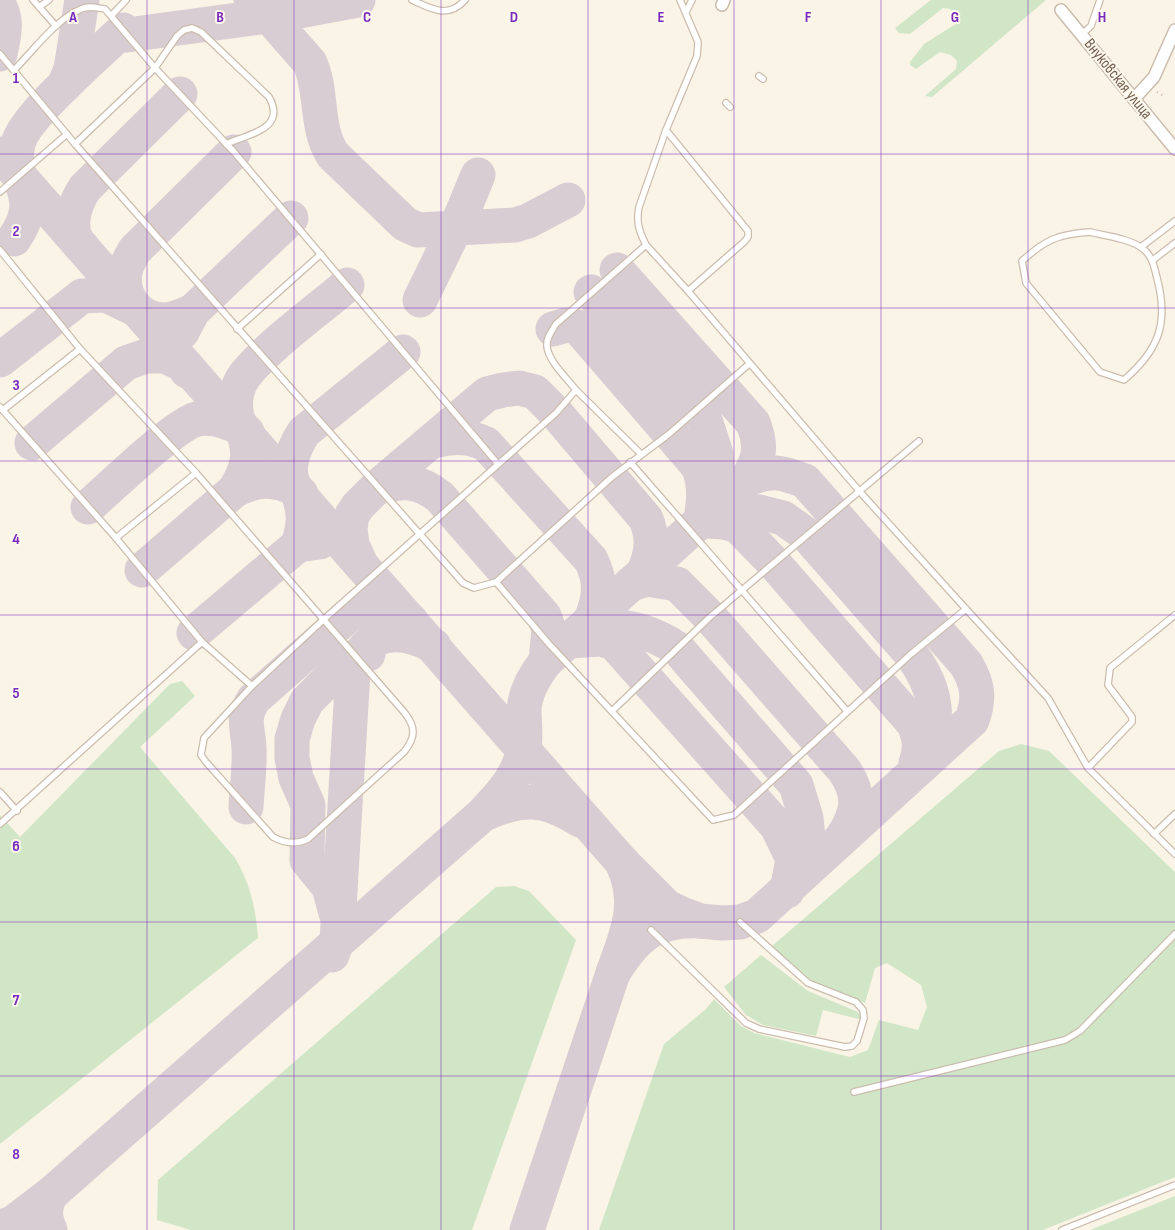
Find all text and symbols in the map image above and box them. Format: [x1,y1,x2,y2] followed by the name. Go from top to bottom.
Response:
[68,8,77,27] text: A
[216,8,224,27] text: B
[363,8,371,27] text: C
[510,8,518,27] text: D
[658,8,665,27] text: E
[805,8,812,27] text: F
[951,8,959,27] text: G
[1098,8,1106,27] text: H
[1080,35,1156,123] street label: Внуковская улица
[13,69,20,88] text: 1
[12,222,20,241] text: 2
[12,376,20,395] text: 3
[12,530,20,549] text: 4
[12,684,20,703] text: 5
[12,837,20,856] text: 6
[13,991,20,1010] text: 7
[12,1145,20,1164] text: 8

